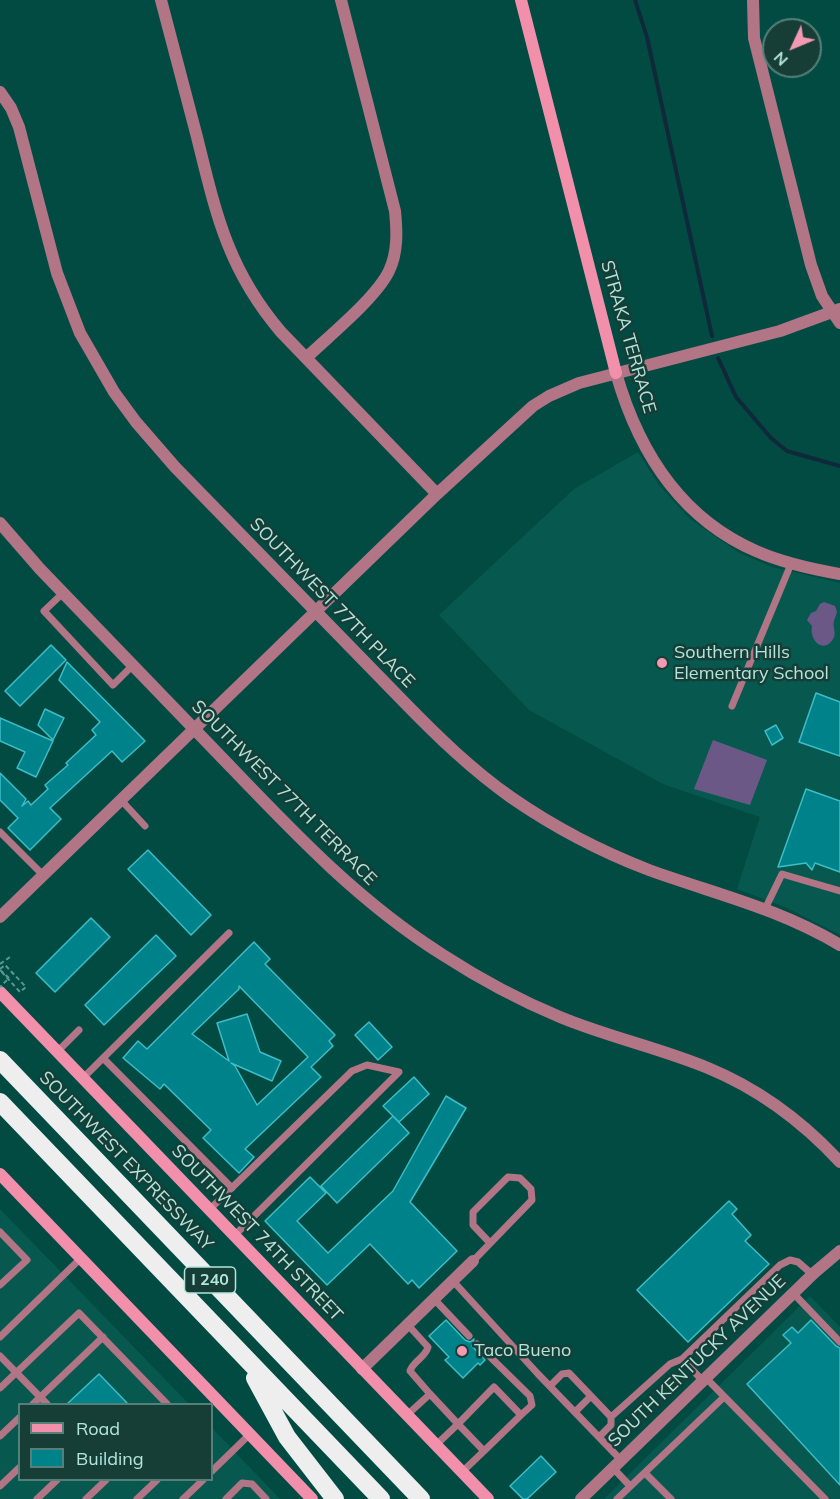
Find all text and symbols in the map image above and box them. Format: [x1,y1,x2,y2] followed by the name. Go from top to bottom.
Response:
[762,18,822,78] north arrow
[769,48,792,70] text: N
[596,258,660,416] street label: STRAKA TERRACE
[245,514,419,692] street label: SOUTHWEST 77TH PLACE
[674,642,829,684] place label: Southern Hills Elementary School
[655,656,669,670] marker: Southern Hills Elementary School
[187,696,381,890] street label: SOUTHWEST 77TH TERRACE
[35,1067,217,1255] street label: SOUTHWEST EXPRESSWAY
[167,1140,347,1326] street label: SOUTHWEST 74TH STREET
[184,1267,236,1293] road number: I 240
[604,1270,790,1452] street label: SOUTH KENTUCKY AVENUE
[474,1340,571,1362] place label: Taco Bueno
[455,1344,469,1358] marker: Taco Bueno
[18,1403,213,1481] legend
[76,1417,120,1440] text: Road
[76,1447,144,1470] text: Building

